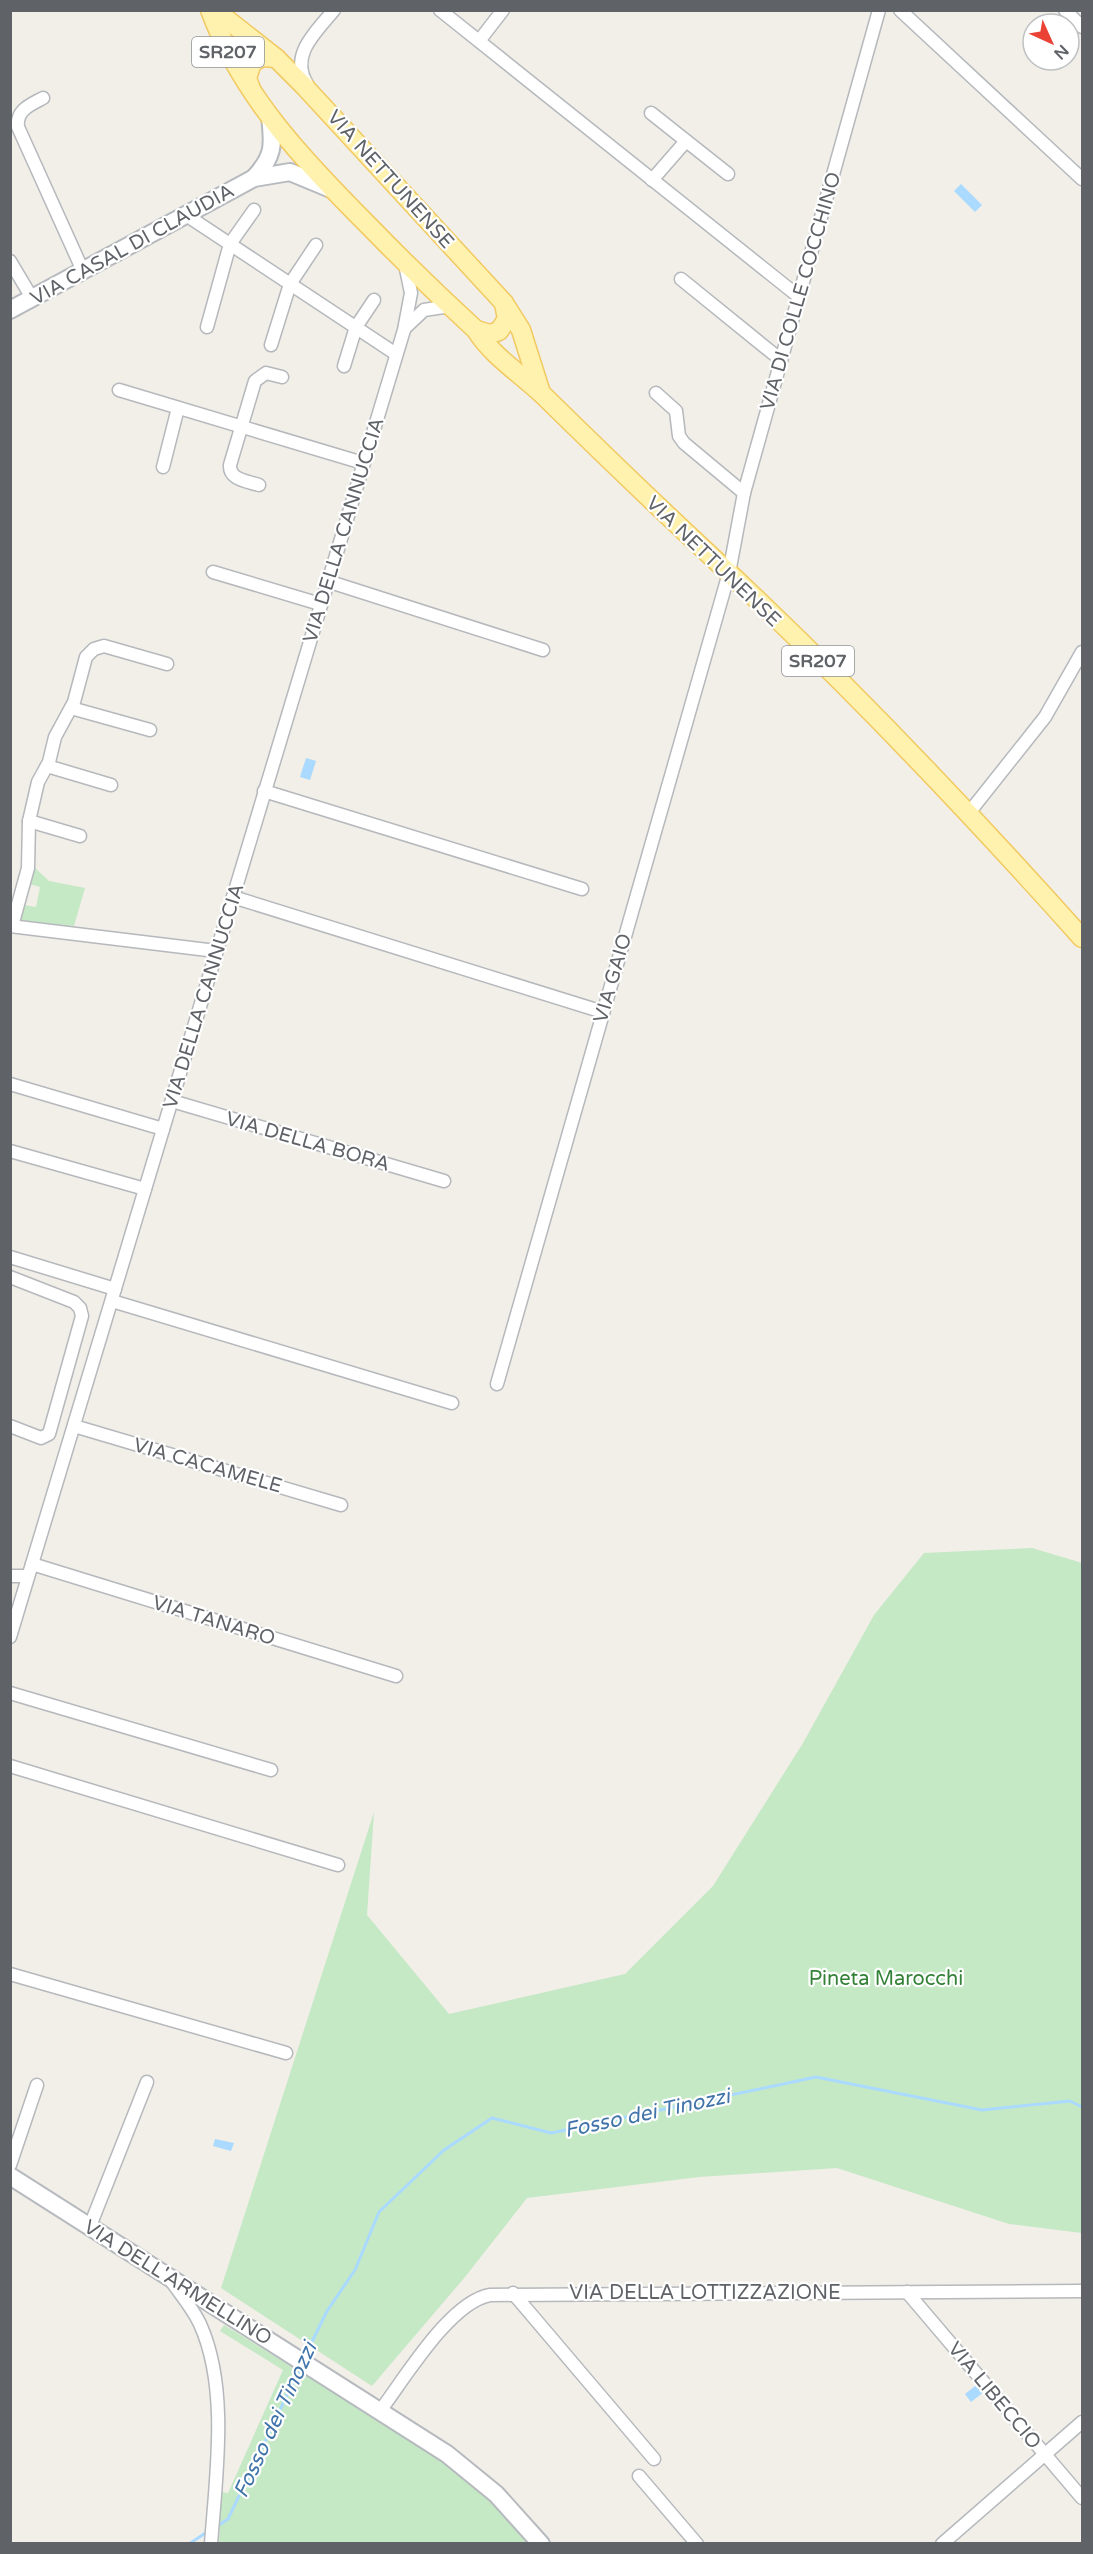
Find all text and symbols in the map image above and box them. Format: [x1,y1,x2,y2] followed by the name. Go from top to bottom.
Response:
[1021,12,1081,72] north arrow
[192,37,264,67] road number: SR207
[1049,40,1073,64] text: N
[322,105,459,254] street label: VIA NETTUNENSE
[755,169,846,413] street label: VIA DI COLLE COCCHINO
[27,179,238,311] street label: VIA CASAL DI CLAUDIA
[298,415,390,646] street label: VIA DELLA CANNUCCIA
[641,491,786,632] street label: VIA NETTUNENSE
[782,646,854,676] road number: SR207
[158,881,250,1112] street label: VIA DELLA CANNUCCIA
[589,931,637,1026] street label: VIA GAIO
[223,1107,392,1177] street label: VIA DELLA BORA
[131,1433,285,1499] street label: VIA CACAMELE
[149,1591,278,1651] street label: VIA TANARO
[809,1967,963,1991] park label: Pineta Marocchi
[562,2083,735,2143] water label: Fosso dei Tinozzi
[79,2215,276,2351] street label: VIA DELL'ARMELLINO
[569,2281,841,2305] street label: VIA DELLA LOTTIZZAZIONE
[229,2336,324,2502] water label: Fosso dei Tinozzi
[942,2337,1046,2454] street label: VIA LIBECCIO

